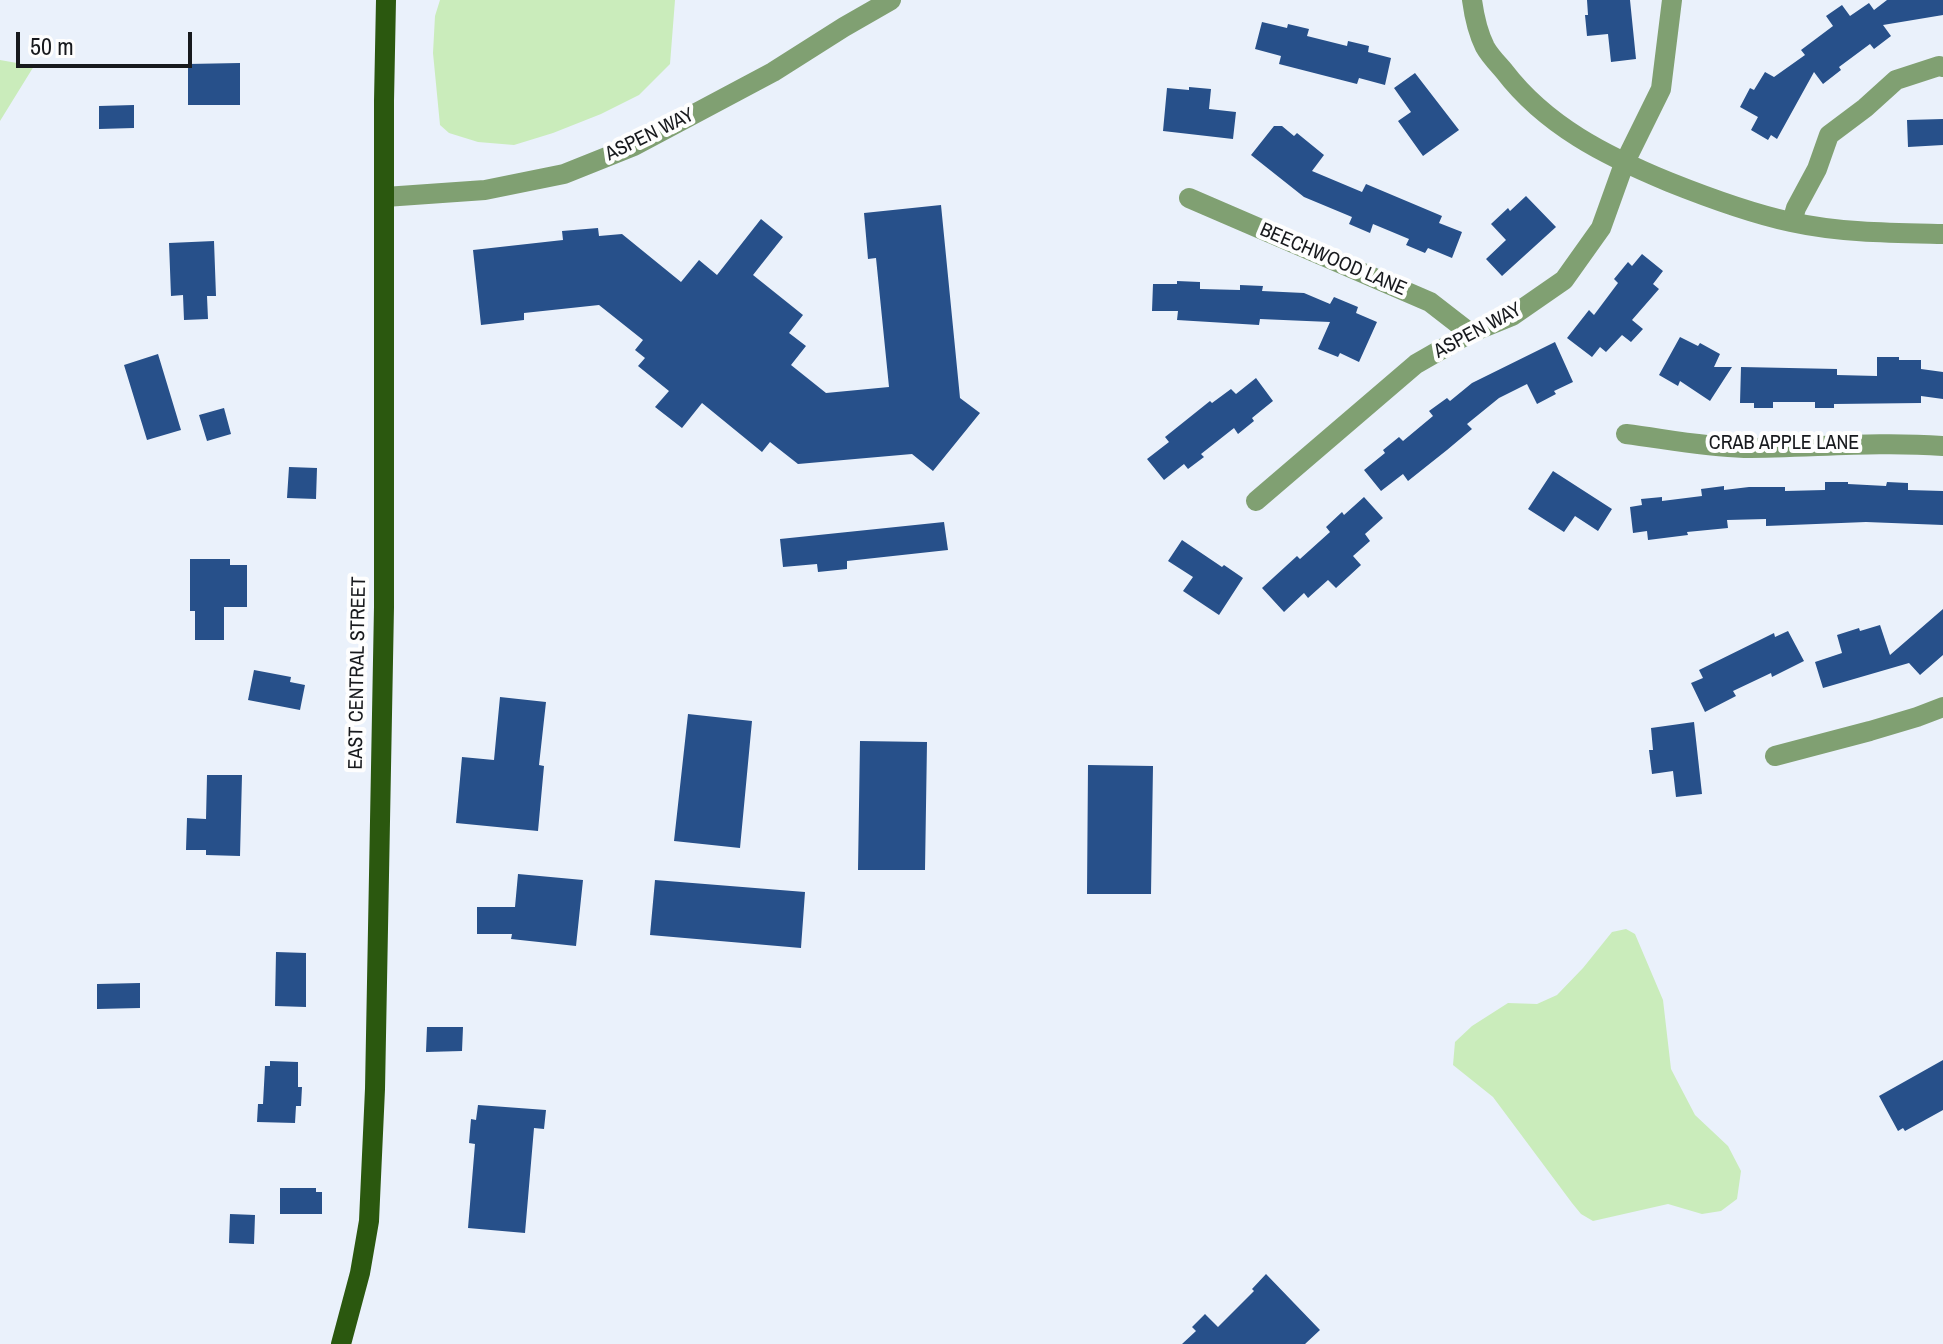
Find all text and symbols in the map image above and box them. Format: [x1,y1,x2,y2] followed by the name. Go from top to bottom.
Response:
[20,16,196,66] scale bar
[30,30,74,62] text: 50 m
[602,103,698,167] street label: ASPEN WAY
[1256,218,1410,302] street label: BEECHWOOD LANE
[1430,298,1526,364] street label: ASPEN WAY
[1709,432,1859,456] street label: CRAB APPLE LANE
[344,576,372,770] street label: EAST CENTRAL STREET

